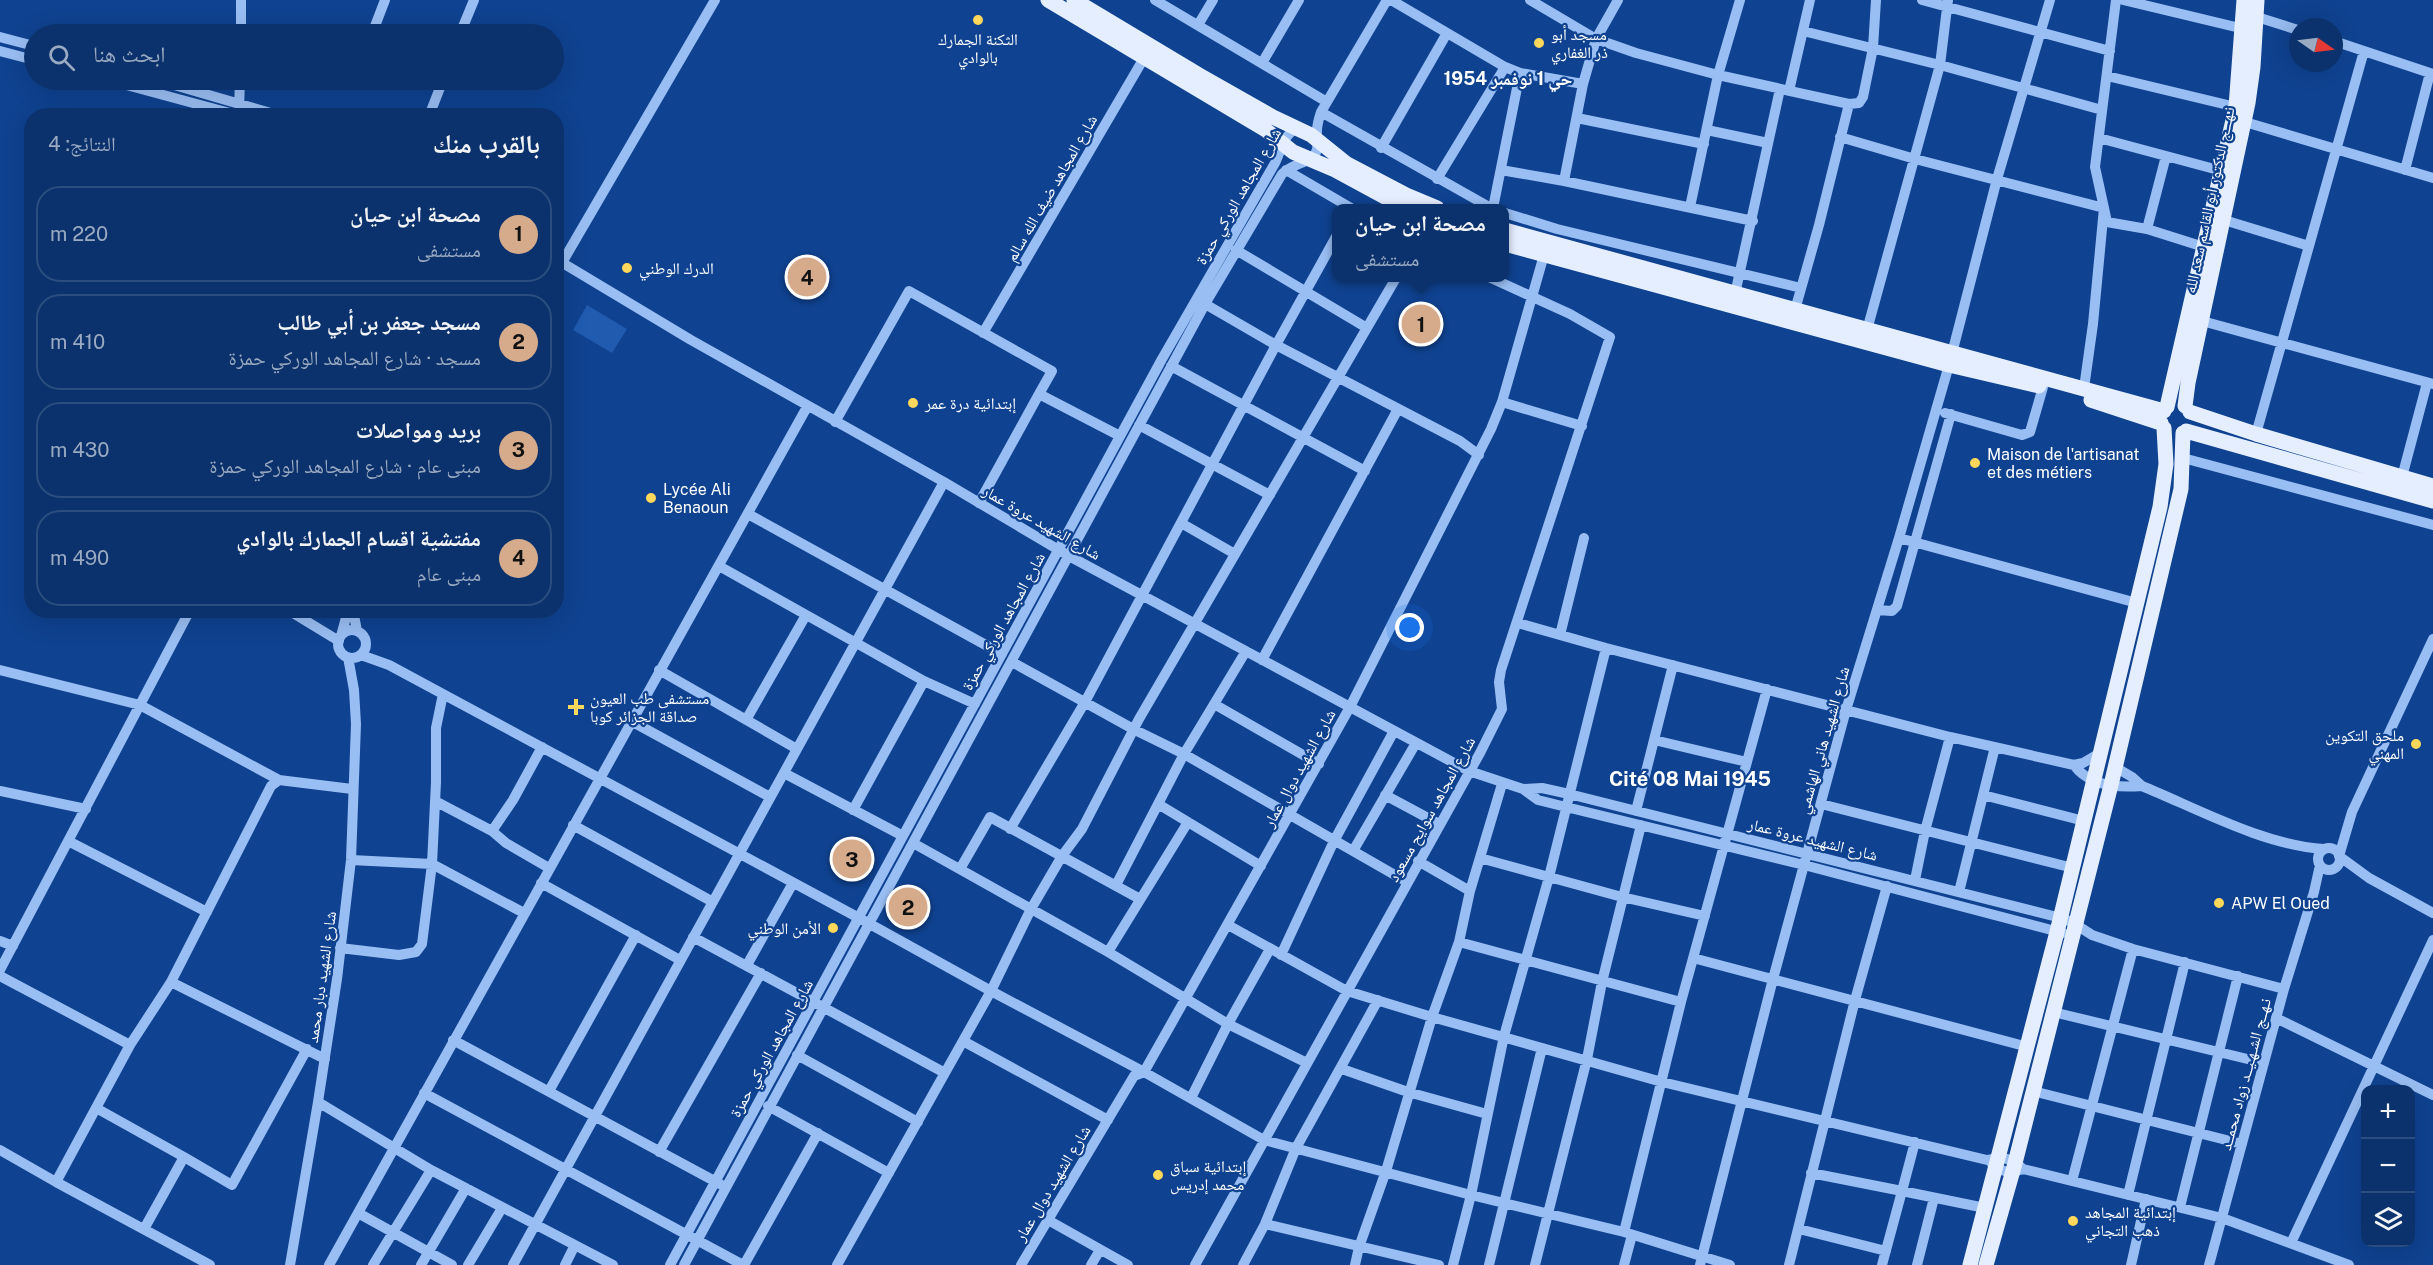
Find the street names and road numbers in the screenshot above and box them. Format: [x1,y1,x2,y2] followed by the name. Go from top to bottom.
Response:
[2180,105,2240,295] street label: نـهـــج الدكتور أبو القاسم سعد الله
[1002,111,1102,266] street label: شارع المجاهد ضيف الله سالم
[1192,125,1288,269] street label: شارع المجاهد الوركي حمزة
[978,481,1104,565] street label: شارع الشهيد عروة عمار
[958,549,1052,695] street label: شارع المجاهد الوركي حمزة
[1793,664,1857,817] street label: شارع الشهيد هاني الهاشمي
[1259,706,1341,832] street label: شارع الشهيد دوال عمار
[1384,733,1480,886] street label: شارع المجاهد سوايح مسعود
[1745,814,1880,866] street label: شارع الشهيد عروة عمار
[303,910,341,1044] street label: شارع الشهيد دبار محمد
[726,976,820,1122] street label: شارع المجاهد الوركي حمزة
[2216,996,2276,1152] street label: نـهــج الشـهـيــد زواد محمــد
[1010,1122,1095,1246] street label: شارع الشهيد دوال عمار

